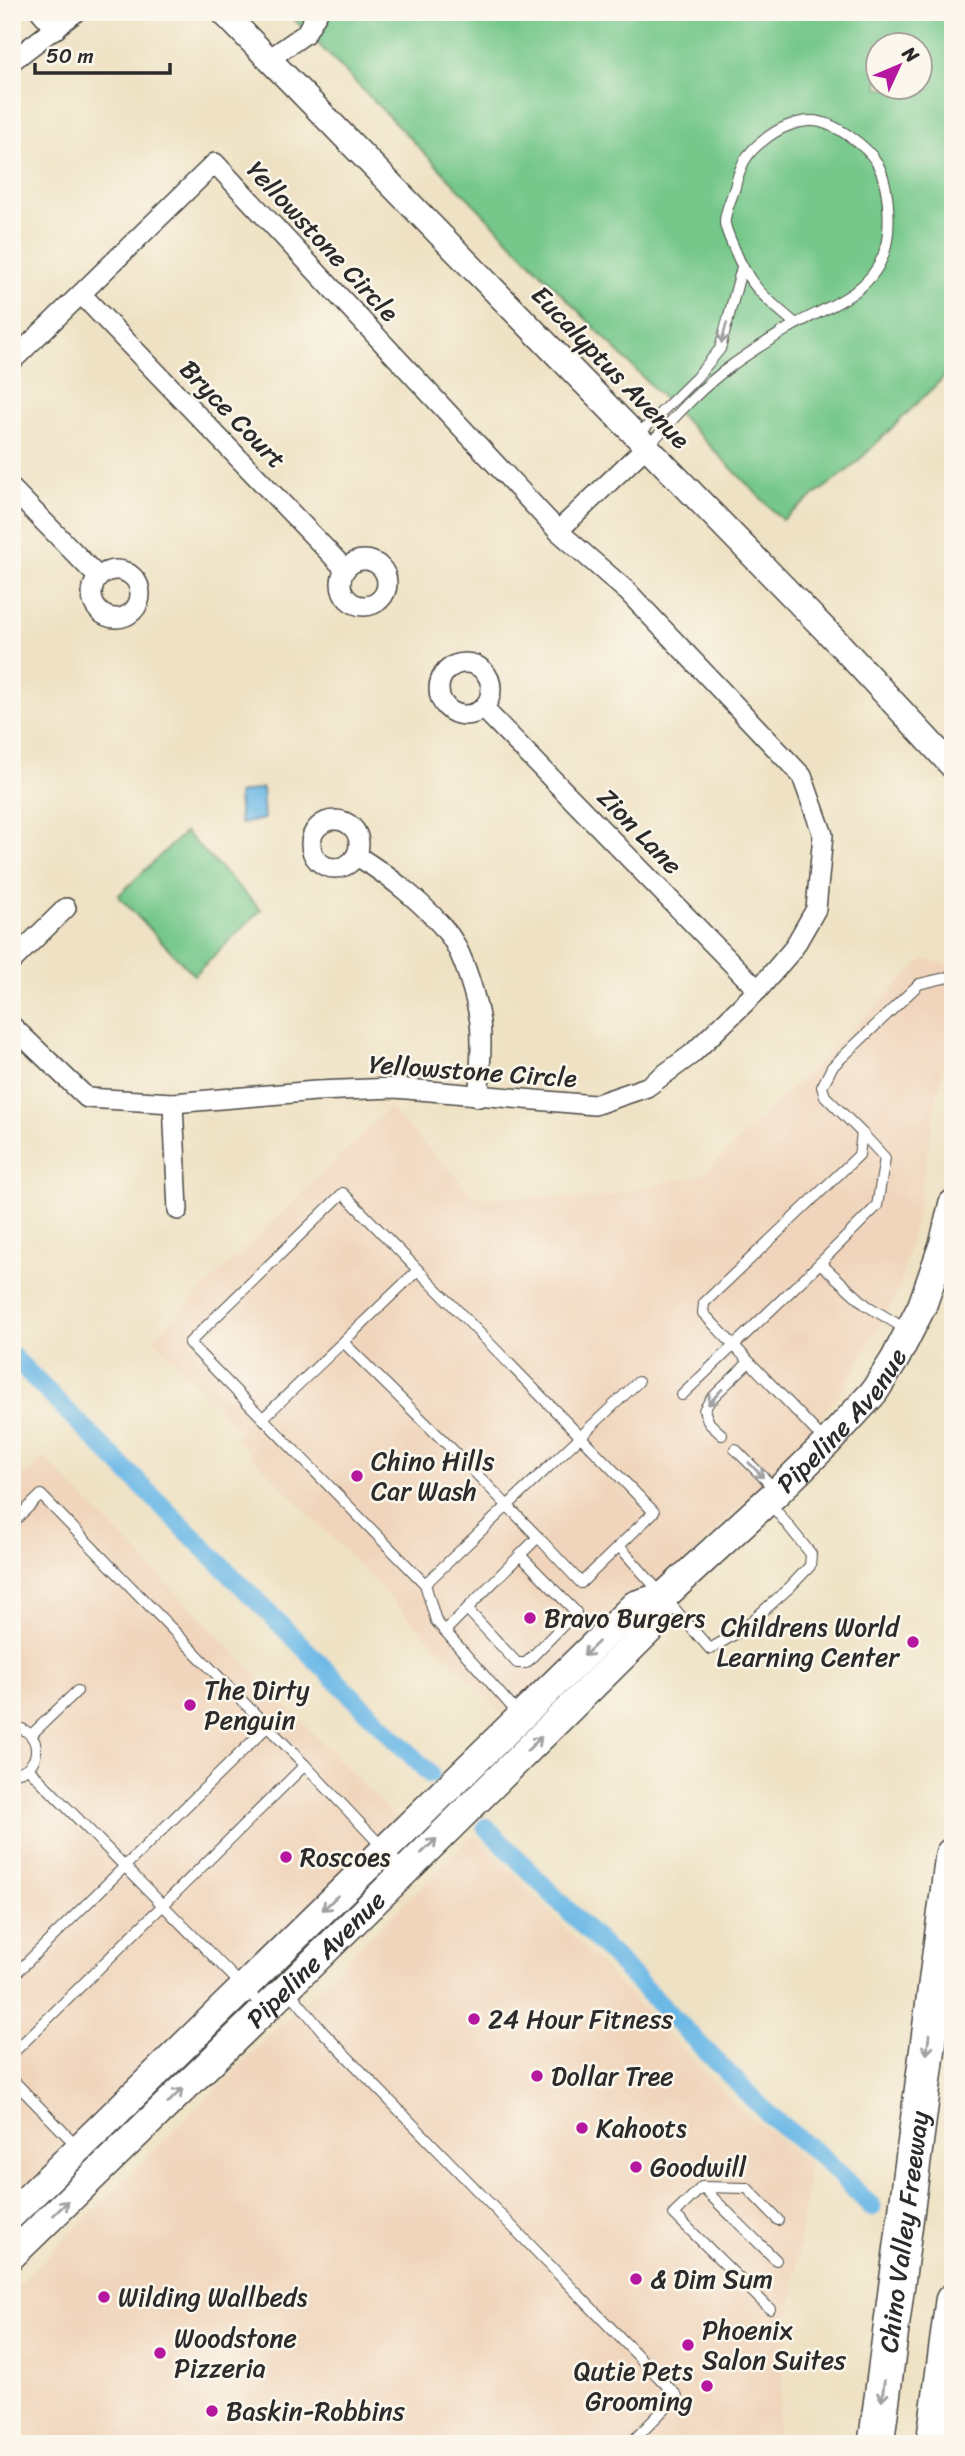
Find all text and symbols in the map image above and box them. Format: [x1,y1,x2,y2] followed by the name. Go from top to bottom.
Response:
[35,32,170,76] scale bar
[864,32,934,102] north arrow
[46,37,94,75] text: 50 m
[894,38,928,71] text: N
[235,149,411,333] street label: Yellowstone Circle
[520,274,702,460] street label: Eucalyptus Avenue
[717,321,730,344] one-way arrow
[168,348,298,480] street label: Bryce Court
[586,776,694,886] street label: Zion Lane
[367,1041,579,1101] street label: Yellowstone Circle
[765,1340,920,1505] street label: Pipeline Avenue
[707,1388,723,1406] one-way arrow
[371,1438,494,1514] place label: Chino Hills Car Wash
[748,1462,765,1479] one-way arrow
[349,1468,365,1484] marker: Chino Hills Car Wash
[544,1595,706,1641] place label: Bravo Burgers
[717,1604,901,1680] place label: Childrens World Learning Center
[522,1610,538,1626] marker: Bravo Burgers
[905,1634,921,1650] marker: Childrens World Learning Center
[583,1640,600,1657] one-way arrow
[204,1667,310,1743] place label: The Dirty Penguin
[182,1697,198,1713] marker: The Dirty Penguin
[526,1735,543,1752] one-way arrow
[300,1834,391,1880] place label: Roscoes
[420,1838,437,1855] one-way arrow
[278,1849,294,1865] marker: Roscoes
[235,1879,397,2040] street label: Pipeline Avenue
[322,1894,339,1911] one-way arrow
[488,1996,673,2042] place label: 24 Hour Fitness
[466,2011,482,2027] marker: 24 Hour Fitness
[922,2032,935,2055] one-way arrow
[551,2053,674,2099] place label: Dollar Tree
[529,2068,545,2084] marker: Dollar Tree
[166,2088,183,2105] one-way arrow
[596,2105,687,2151] place label: Kahoots
[865,2108,942,2355] street label: Chino Valley Freeway
[574,2120,590,2136] marker: Kahoots
[650,2144,747,2190] place label: Goodwill
[628,2159,644,2175] marker: Goodwill
[52,2199,69,2216] one-way arrow
[650,2256,773,2302] place label: & Dim Sum
[628,2271,644,2287] marker: & Dim Sum
[118,2274,308,2320] place label: Wilding Wallbeds
[96,2289,112,2305] marker: Wilding Wallbeds
[702,2307,847,2383] place label: Phoenix Salon Suites
[174,2315,297,2391] place label: Woodstone Pizzeria
[680,2337,696,2353] marker: Phoenix Salon Suites
[152,2345,168,2361] marker: Woodstone Pizzeria
[574,2348,693,2424] place label: Qutie Pets Grooming
[699,2378,715,2394] marker: Qutie Pets Grooming
[876,2379,889,2402] one-way arrow
[226,2388,406,2434] place label: Baskin-Robbins
[204,2403,220,2419] marker: Baskin-Robbins

